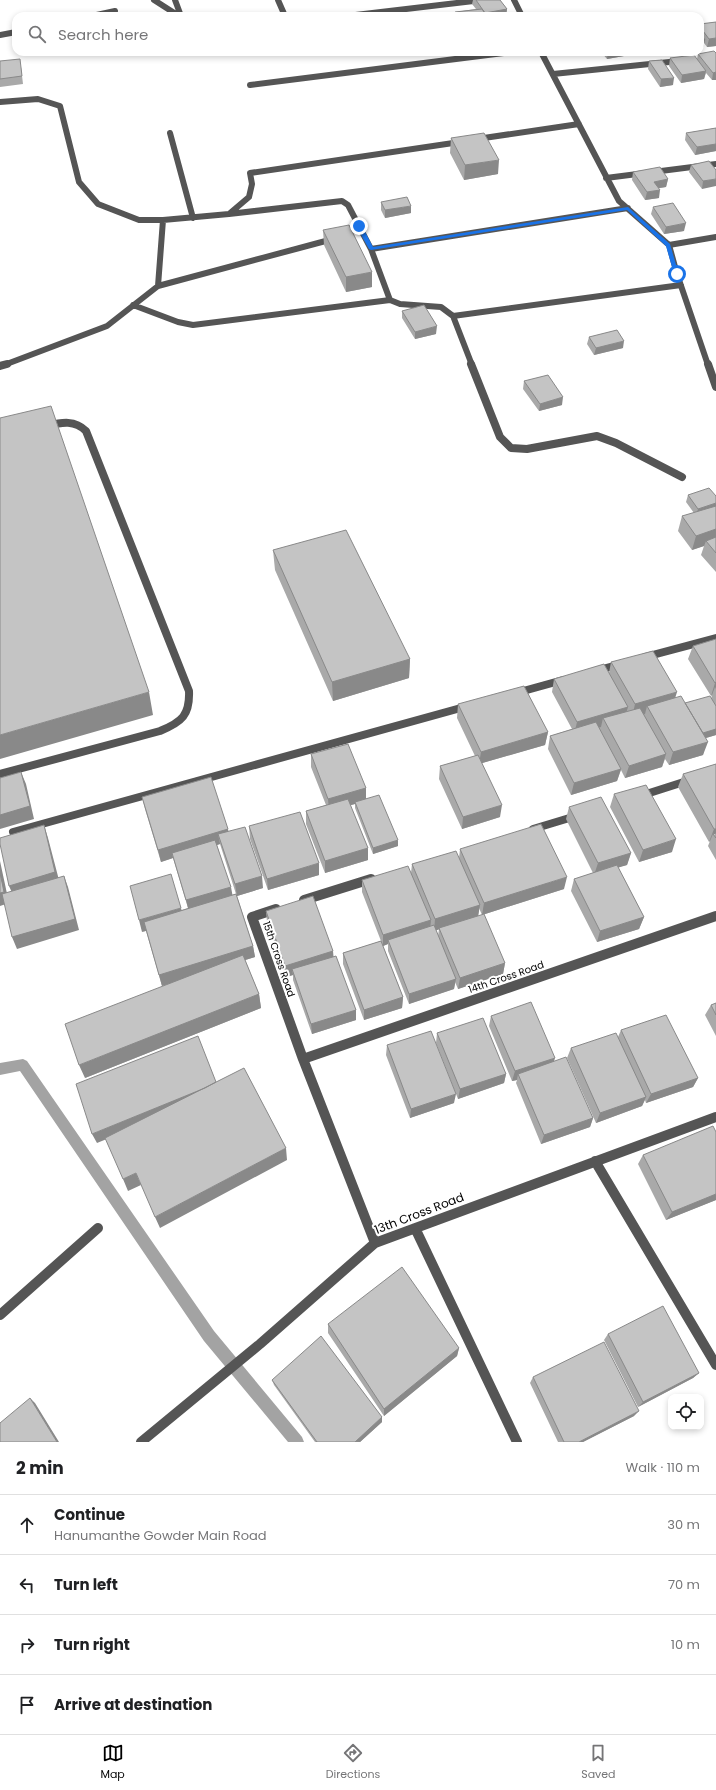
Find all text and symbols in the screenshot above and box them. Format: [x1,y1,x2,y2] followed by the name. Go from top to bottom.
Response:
[12,12,704,56] search box
[26,23,48,45] icon: search
[58,24,148,45] text: Search here
[350,217,368,235] route end
[668,265,686,283] route start
[259,919,299,999] street label: 15th Cross Road
[466,957,546,997] street label: 14th Cross Road
[372,1188,466,1238] street label: 13th Cross Road
[668,1394,704,1430] map controls
[668,1394,704,1430] button: locate
[16,1456,64,1480] text: 2 min
[626,1458,700,1477] text: Walk · 110 m
[54,1504,125,1525] text: Continue
[16,1514,38,1536] icon: ahead
[667,1515,700,1534] text: 30 m
[54,1526,267,1545] text: Hanumanthe Gowder Main Road
[16,1574,38,1596] icon: left
[54,1574,118,1595] text: Turn left
[668,1575,700,1594] text: 70 m
[16,1634,38,1656] icon: right
[54,1634,130,1655] text: Turn right
[671,1635,700,1654] text: 10 m
[16,1694,38,1716] icon: arrive
[54,1694,212,1715] text: Arrive at destination
[100,1742,125,1783] tab: Map
[326,1742,380,1783] tab: Directions
[581,1742,616,1783] tab: Saved

